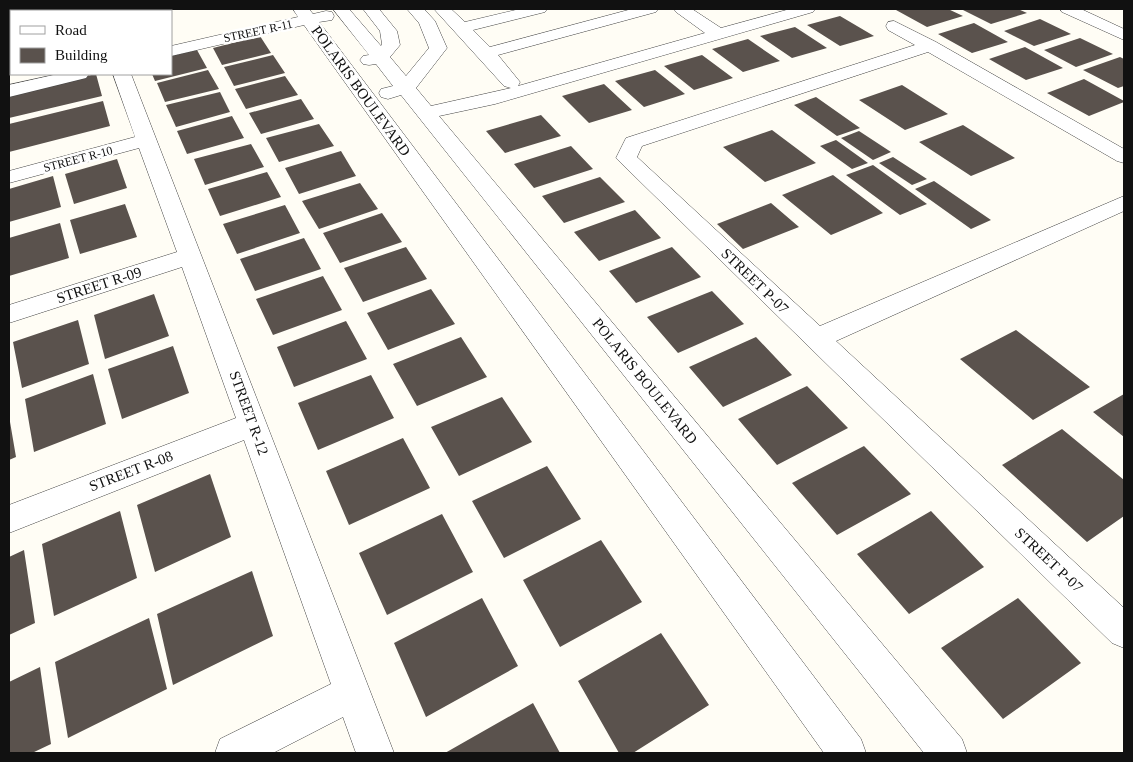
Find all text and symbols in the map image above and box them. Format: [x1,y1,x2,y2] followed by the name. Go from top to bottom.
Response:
[10,10,172,75] legend
[222,17,294,45] street label: STREET R-11
[55,22,87,38] text: Road
[308,23,414,159] street label: POLARIS BOULEVARD
[55,47,108,63] text: Building
[42,143,114,175] street label: STREET R-10
[718,245,792,317] street label: STREET P-07
[54,264,144,306] street label: STREET R-09
[589,315,701,447] street label: POLARIS BOULEVARD
[226,369,272,457] street label: STREET R-12
[87,448,175,494] street label: STREET R-08
[1012,525,1087,596] street label: STREET P-07

